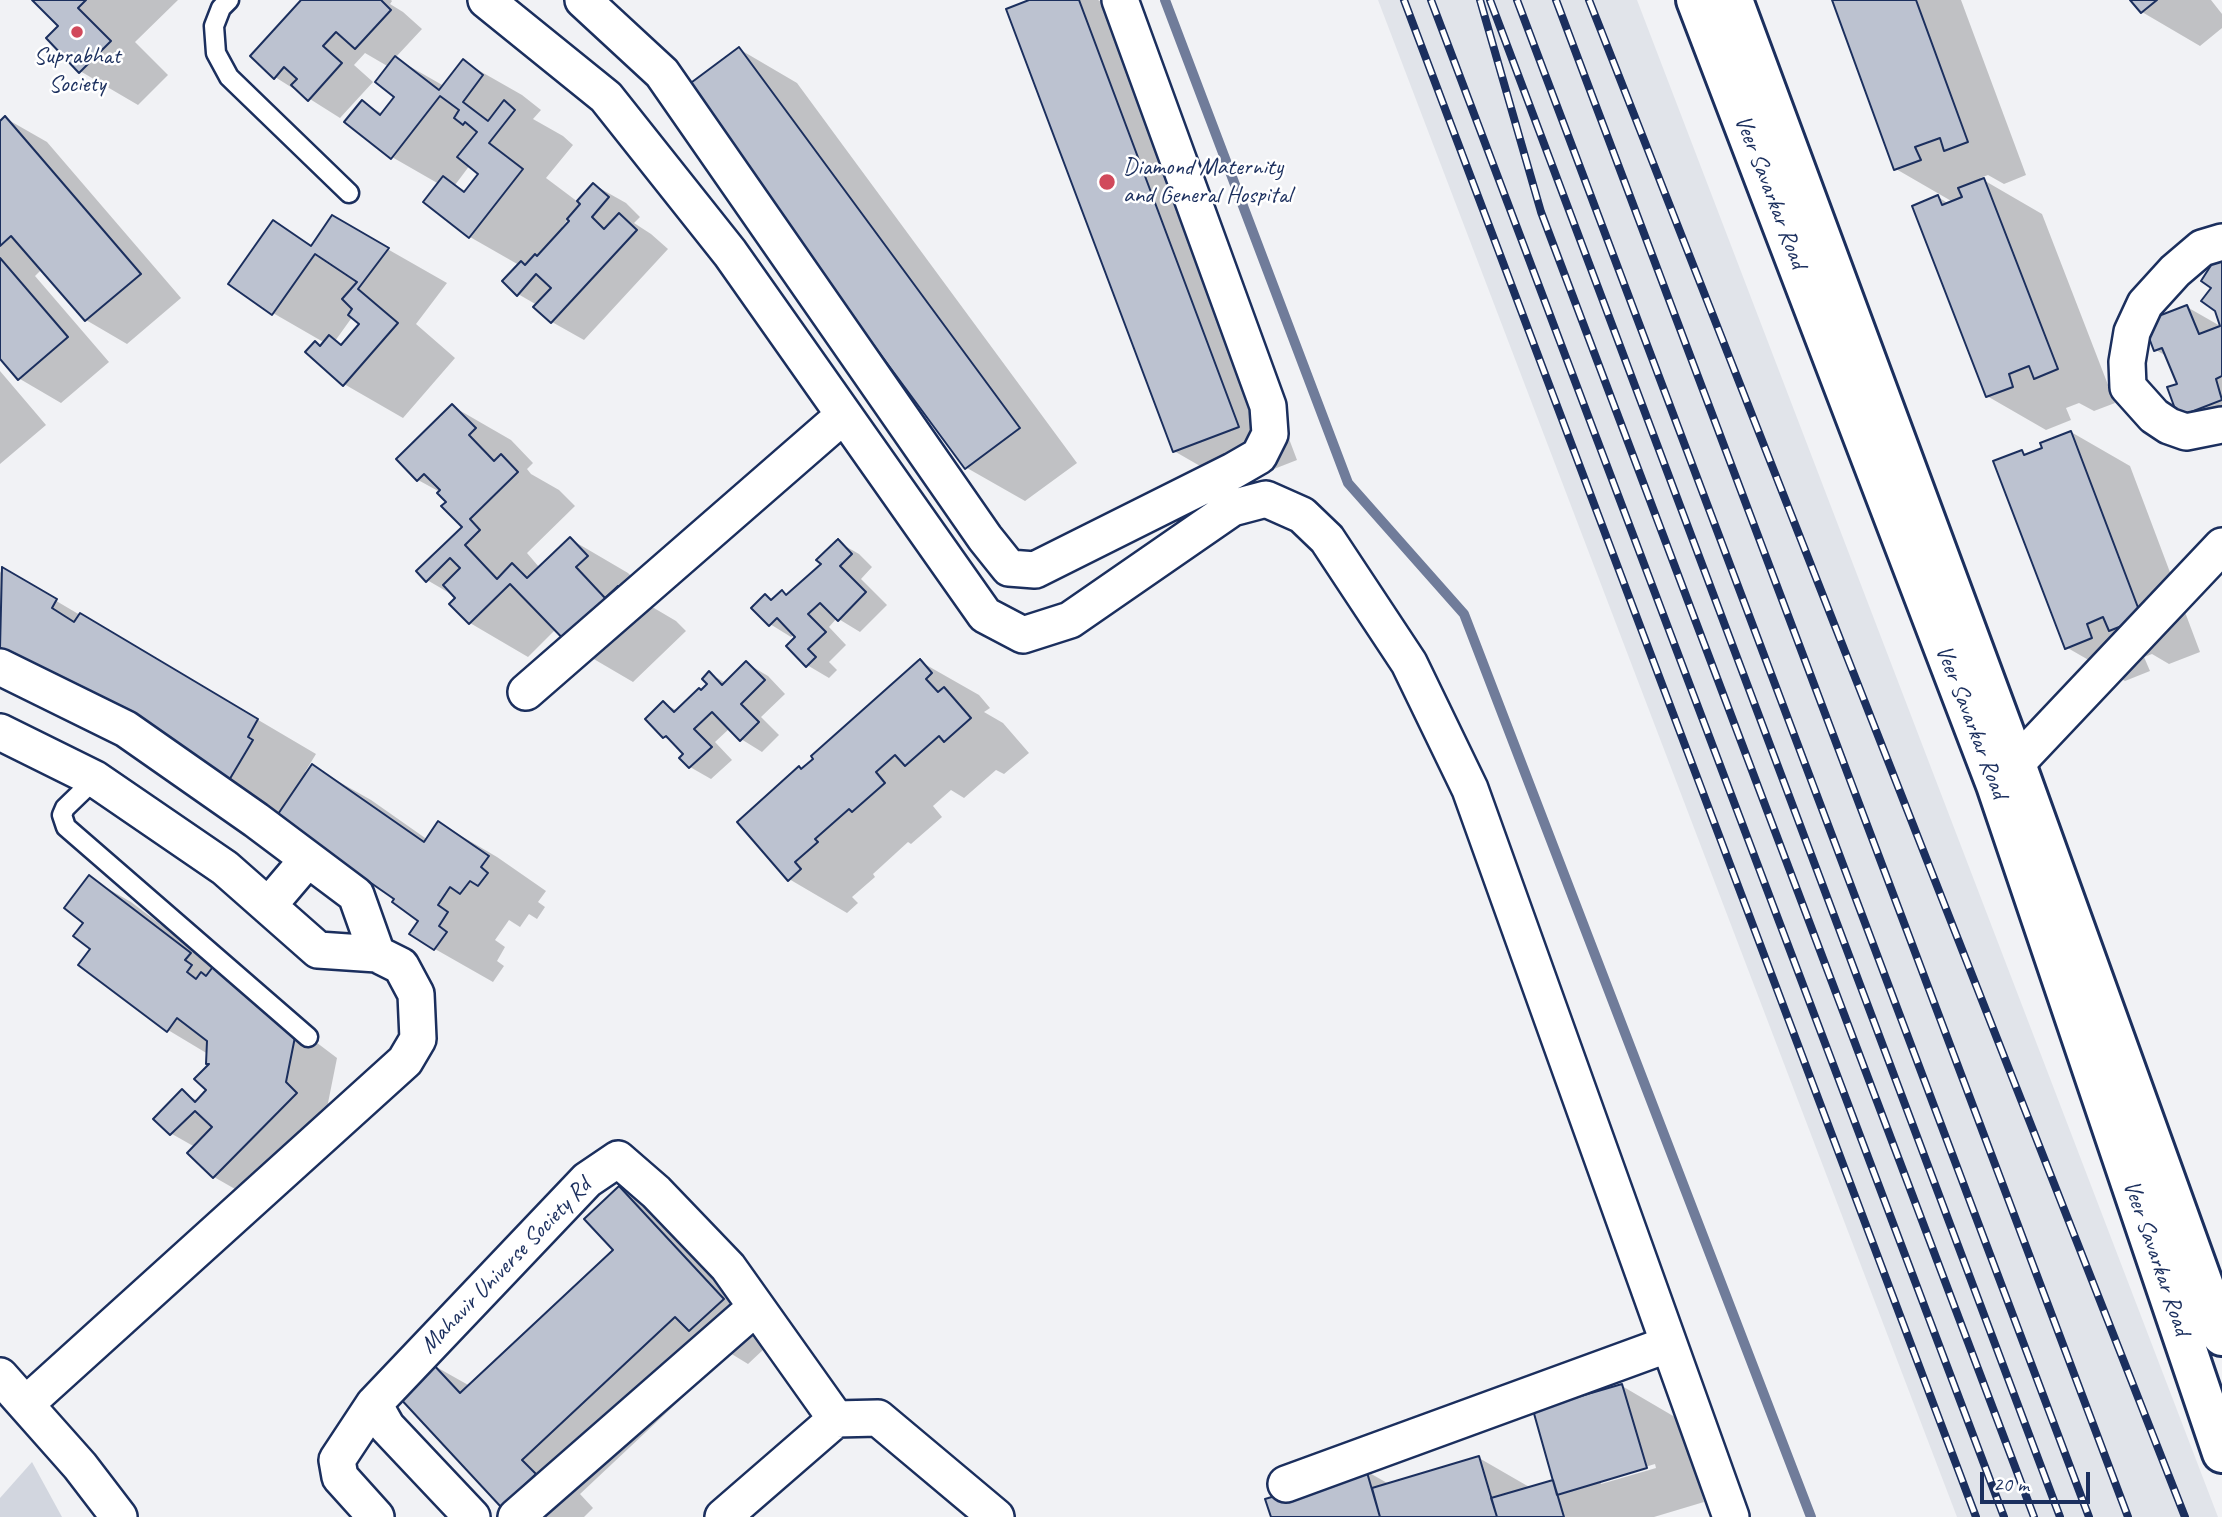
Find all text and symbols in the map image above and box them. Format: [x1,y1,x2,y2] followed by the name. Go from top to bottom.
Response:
[69,24,85,40] marker: Suprabhat Society
[34,43,120,99] place label: Suprabhat Society
[1728,111,1812,273] street label: Veer Savarkar Road
[1123,154,1292,210] place label: Diamond Maternity and General Hospital
[1097,172,1117,192] marker: Diamond Maternity and General Hospital
[1929,641,2013,803] street label: Veer Savarkar Road
[415,1172,597,1360] street label: Mahavir Universe Society Rd
[2116,1177,2196,1339] street label: Veer Savarkar Road
[1984,1458,2094,1502] scale bar
[1993,1471,2029,1497] text: 20 m

